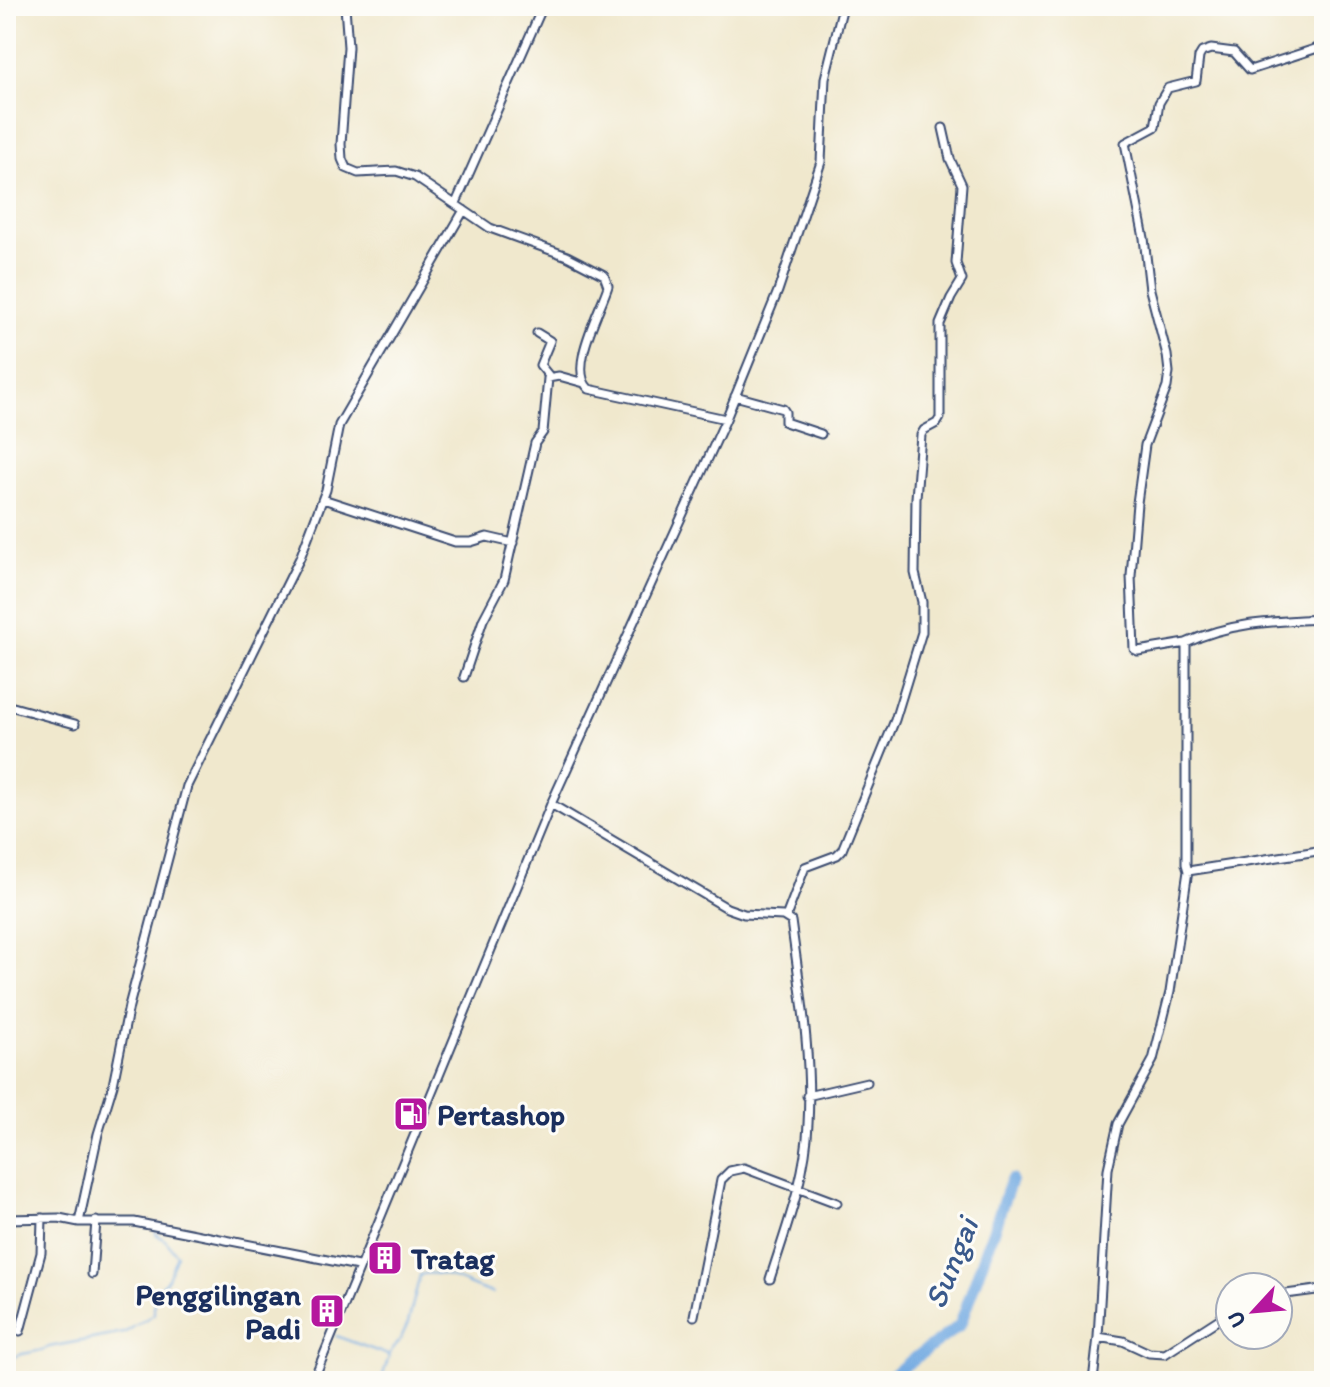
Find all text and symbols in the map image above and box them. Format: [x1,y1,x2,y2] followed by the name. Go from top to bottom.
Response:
[392,1095,430,1133] fuel station icon: Pertashop
[437,1096,565,1133] place label: Pertashop
[916,1210,987,1314] water label: Sungai
[366,1239,404,1277] building icon: Tratag
[410,1240,495,1277] place label: Tratag
[1214,1271,1294,1351] north arrow
[135,1276,301,1347] place label: Penggilingan Padi
[308,1292,346,1330] building icon: Penggilingan Padi
[1221,1307,1252,1332] text: U

